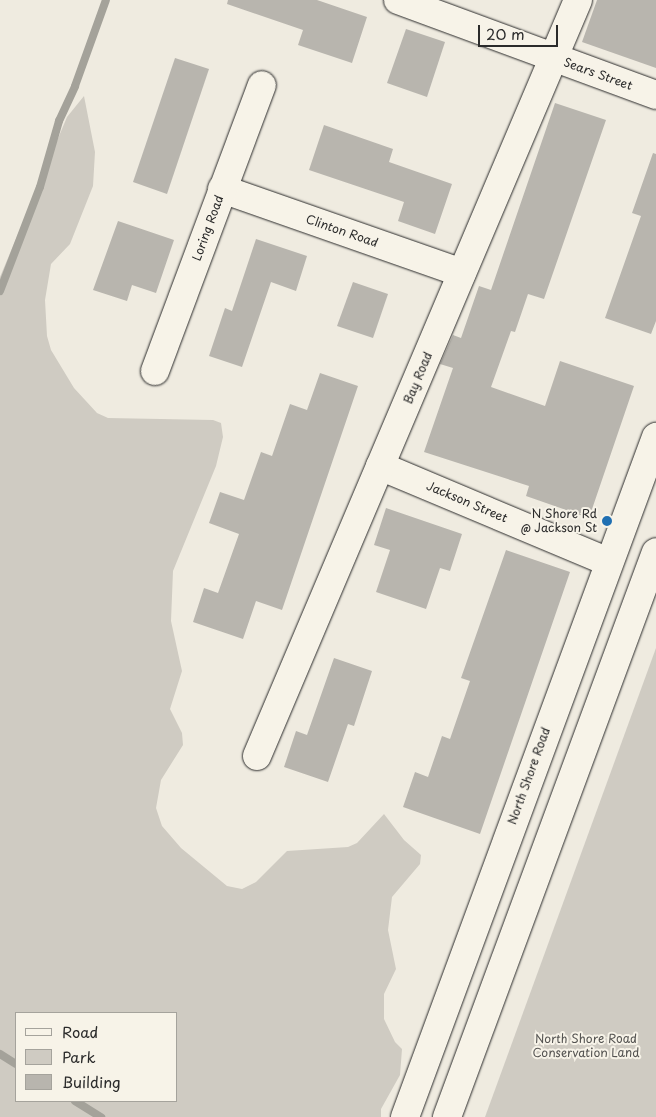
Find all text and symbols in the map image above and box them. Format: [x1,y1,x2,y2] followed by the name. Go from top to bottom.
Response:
[481,15,561,47] scale bar
[486,22,525,45] text: 20 m
[562,55,634,93] street label: Sears Street
[189,193,227,263] street label: Loring Road
[304,212,380,250] street label: Clinton Road
[401,350,435,406] street label: Bay Road
[425,479,509,525] street label: Jackson Street
[521,507,597,535] place label: N Shore Rd @ Jackson St
[601,515,613,527] marker: N Shore Rd @ Jackson St
[505,725,553,827] street label: North Shore Road
[15,1012,178,1102] legend
[62,1020,98,1043] text: Road
[532,1032,640,1060] park label: North Shore Road Conservation Land
[62,1045,96,1068] text: Park
[62,1070,121,1093] text: Building

